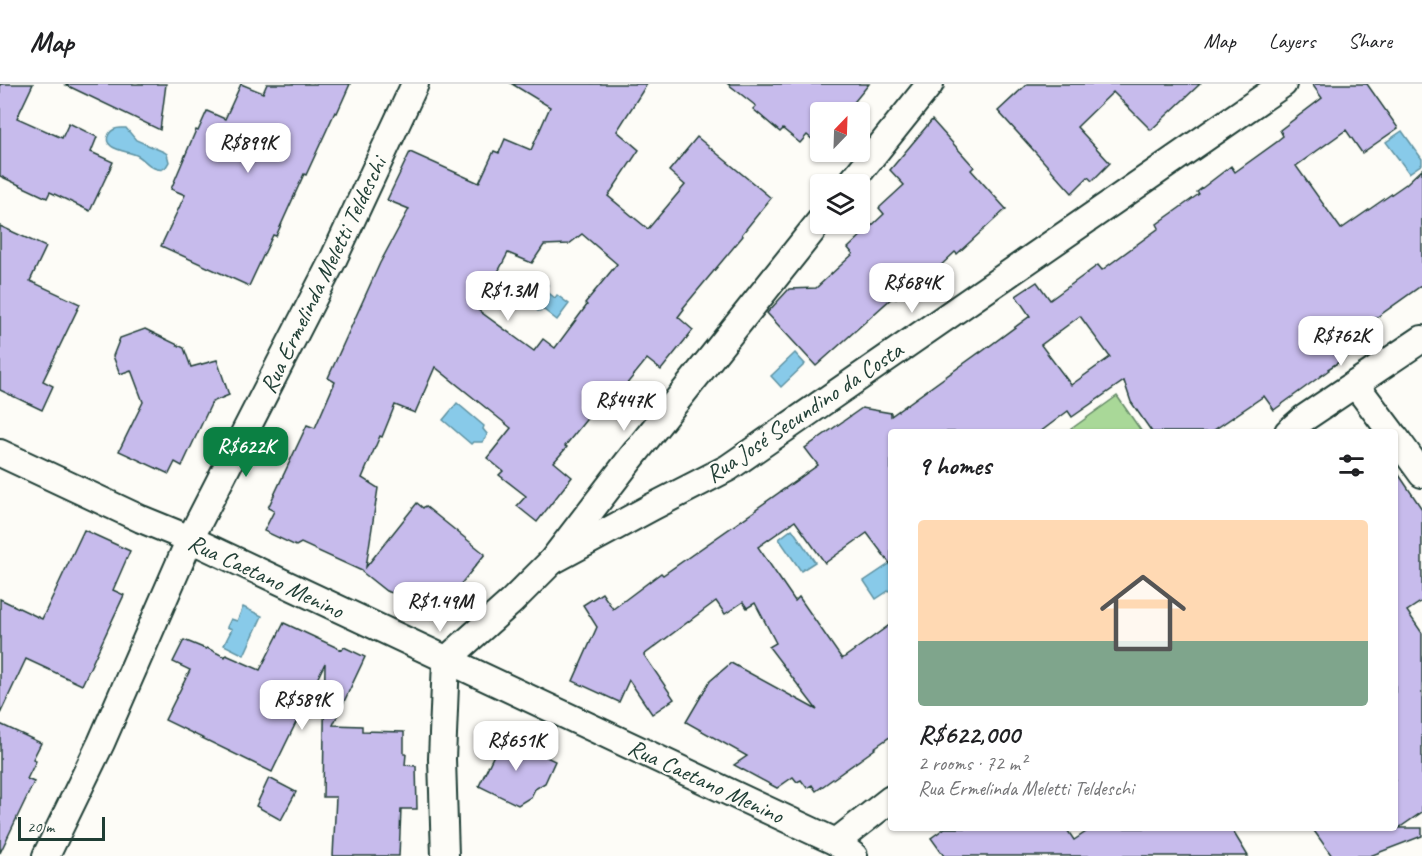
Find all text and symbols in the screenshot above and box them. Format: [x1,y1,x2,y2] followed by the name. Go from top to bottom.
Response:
[30,24,73,59] text: Map
[1203,28,1236,54] text: Map
[1269,28,1315,54] text: Layers
[1348,28,1392,54] text: Share
[810,102,870,162] north arrow
[810,102,870,234] map controls
[199,123,297,174] pin: R$899K
[220,130,276,155] text: R$899K
[253,150,394,398] street label: Rua Ermelinda Meletti Teldeschi
[810,174,870,234] button: layers
[863,263,961,314] pin: R$684K
[883,270,941,295] text: R$684K
[459,271,557,322] pin: R$1.3M
[480,278,536,303] text: R$1.3M
[1292,316,1390,367] pin: R$762K
[1312,323,1370,348] text: R$762K
[700,334,910,489] street label: Rua José Secundino da Costa
[575,381,673,432] pin: R$447K
[596,388,652,413] text: R$447K
[197,427,295,478] pin: R$622K
[217,434,275,459] text: R$622K
[918,449,991,482] text: 9 homes
[1335,449,1368,482] icon: filters
[184,527,350,626] street label: Rua Caetano Menino
[1089,559,1197,667] icon: home
[385,582,495,633] pin: R$1.49M
[407,589,473,614] text: R$1.49M
[253,680,351,731] pin: R$589K
[274,687,330,712] text: R$589K
[918,718,1020,751] text: R$622,000
[467,721,565,772] pin: R$651K
[487,728,545,753] text: R$651K
[624,732,790,831] street label: Rua Caetano Menino
[918,751,1026,776] text: 2 rooms · 72 m²
[918,776,1134,801] text: Rua Ermelinda Meletti Teldeschi
[18,814,105,842] scale bar
[27,817,54,837] text: 20 m

